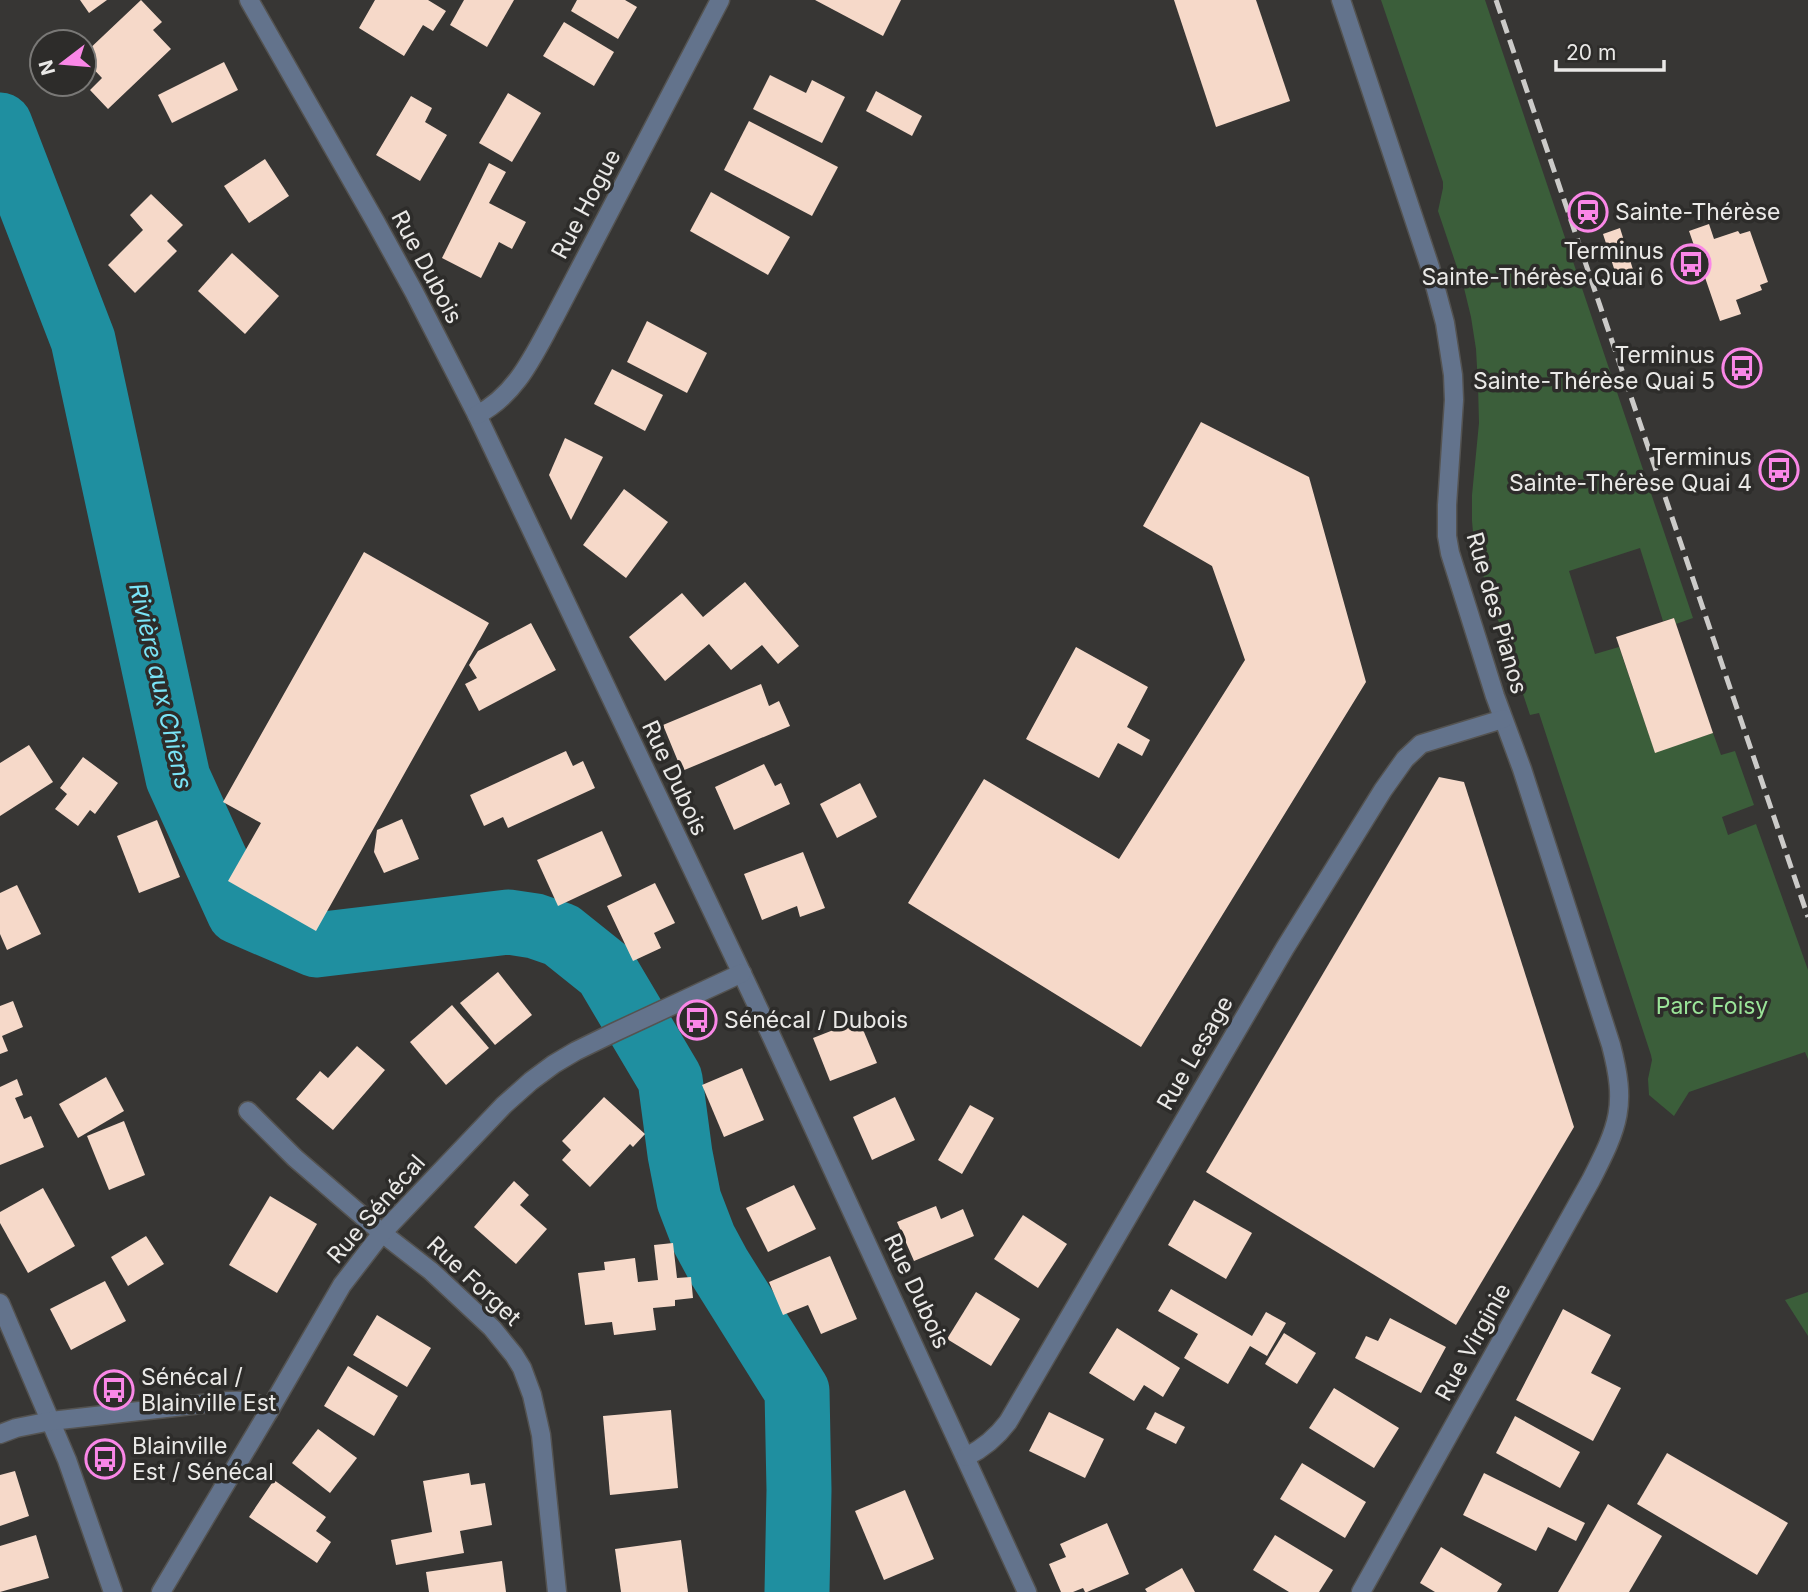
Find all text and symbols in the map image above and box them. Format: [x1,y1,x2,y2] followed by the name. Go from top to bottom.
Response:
[28,28,98,98] north arrow
[1556,28,1664,72] scale bar
[1566,40,1616,65] text: 20 m
[34,57,60,78] text: N
[545,144,627,264] street label: Rue Hogue
[1567,191,1609,233] station icon: Sainte-Thérèse
[1615,198,1781,226] place label: Sainte-Thérèse
[386,206,468,328] street label: Rue Dubois
[1422,237,1664,291] place label: Terminus Sainte-Thérèse Quai 6
[1670,243,1712,285] bus stop icon: Terminus Sainte-Thérèse Quai 6
[1473,341,1715,395] place label: Terminus Sainte-Thérèse Quai 5
[1721,347,1763,389] bus stop icon: Terminus Sainte-Thérèse Quai 5
[1509,443,1752,497] place label: Terminus Sainte-Thérèse Quai 4
[1758,449,1800,491] bus stop icon: Terminus Sainte-Thérèse Quai 4
[1461,529,1533,697] street label: Rue des Pianos
[123,580,199,792] water label: Rivière aux Chiens
[636,716,714,840] street label: Rue Dubois
[1151,991,1239,1115] street label: Rue Lesage
[1656,992,1768,1020] park label: Parc Foisy
[676,999,718,1041] bus stop icon: Sénécal / Dubois
[724,1006,908,1034] place label: Sénécal / Dubois
[321,1149,431,1269] street label: Rue Sénécal
[878,1229,956,1353] street label: Rue Dubois
[421,1231,527,1332] street label: Rue Forget
[1429,1278,1517,1406] street label: Rue Virginie
[141,1363,277,1417] place label: Sénécal / Blainville Est
[93,1369,135,1411] bus stop icon: Sénécal / Blainville Est
[132,1432,274,1486] place label: Blainville Est / Sénécal
[84,1438,126,1480] bus stop icon: Blainville Est / Sénécal

